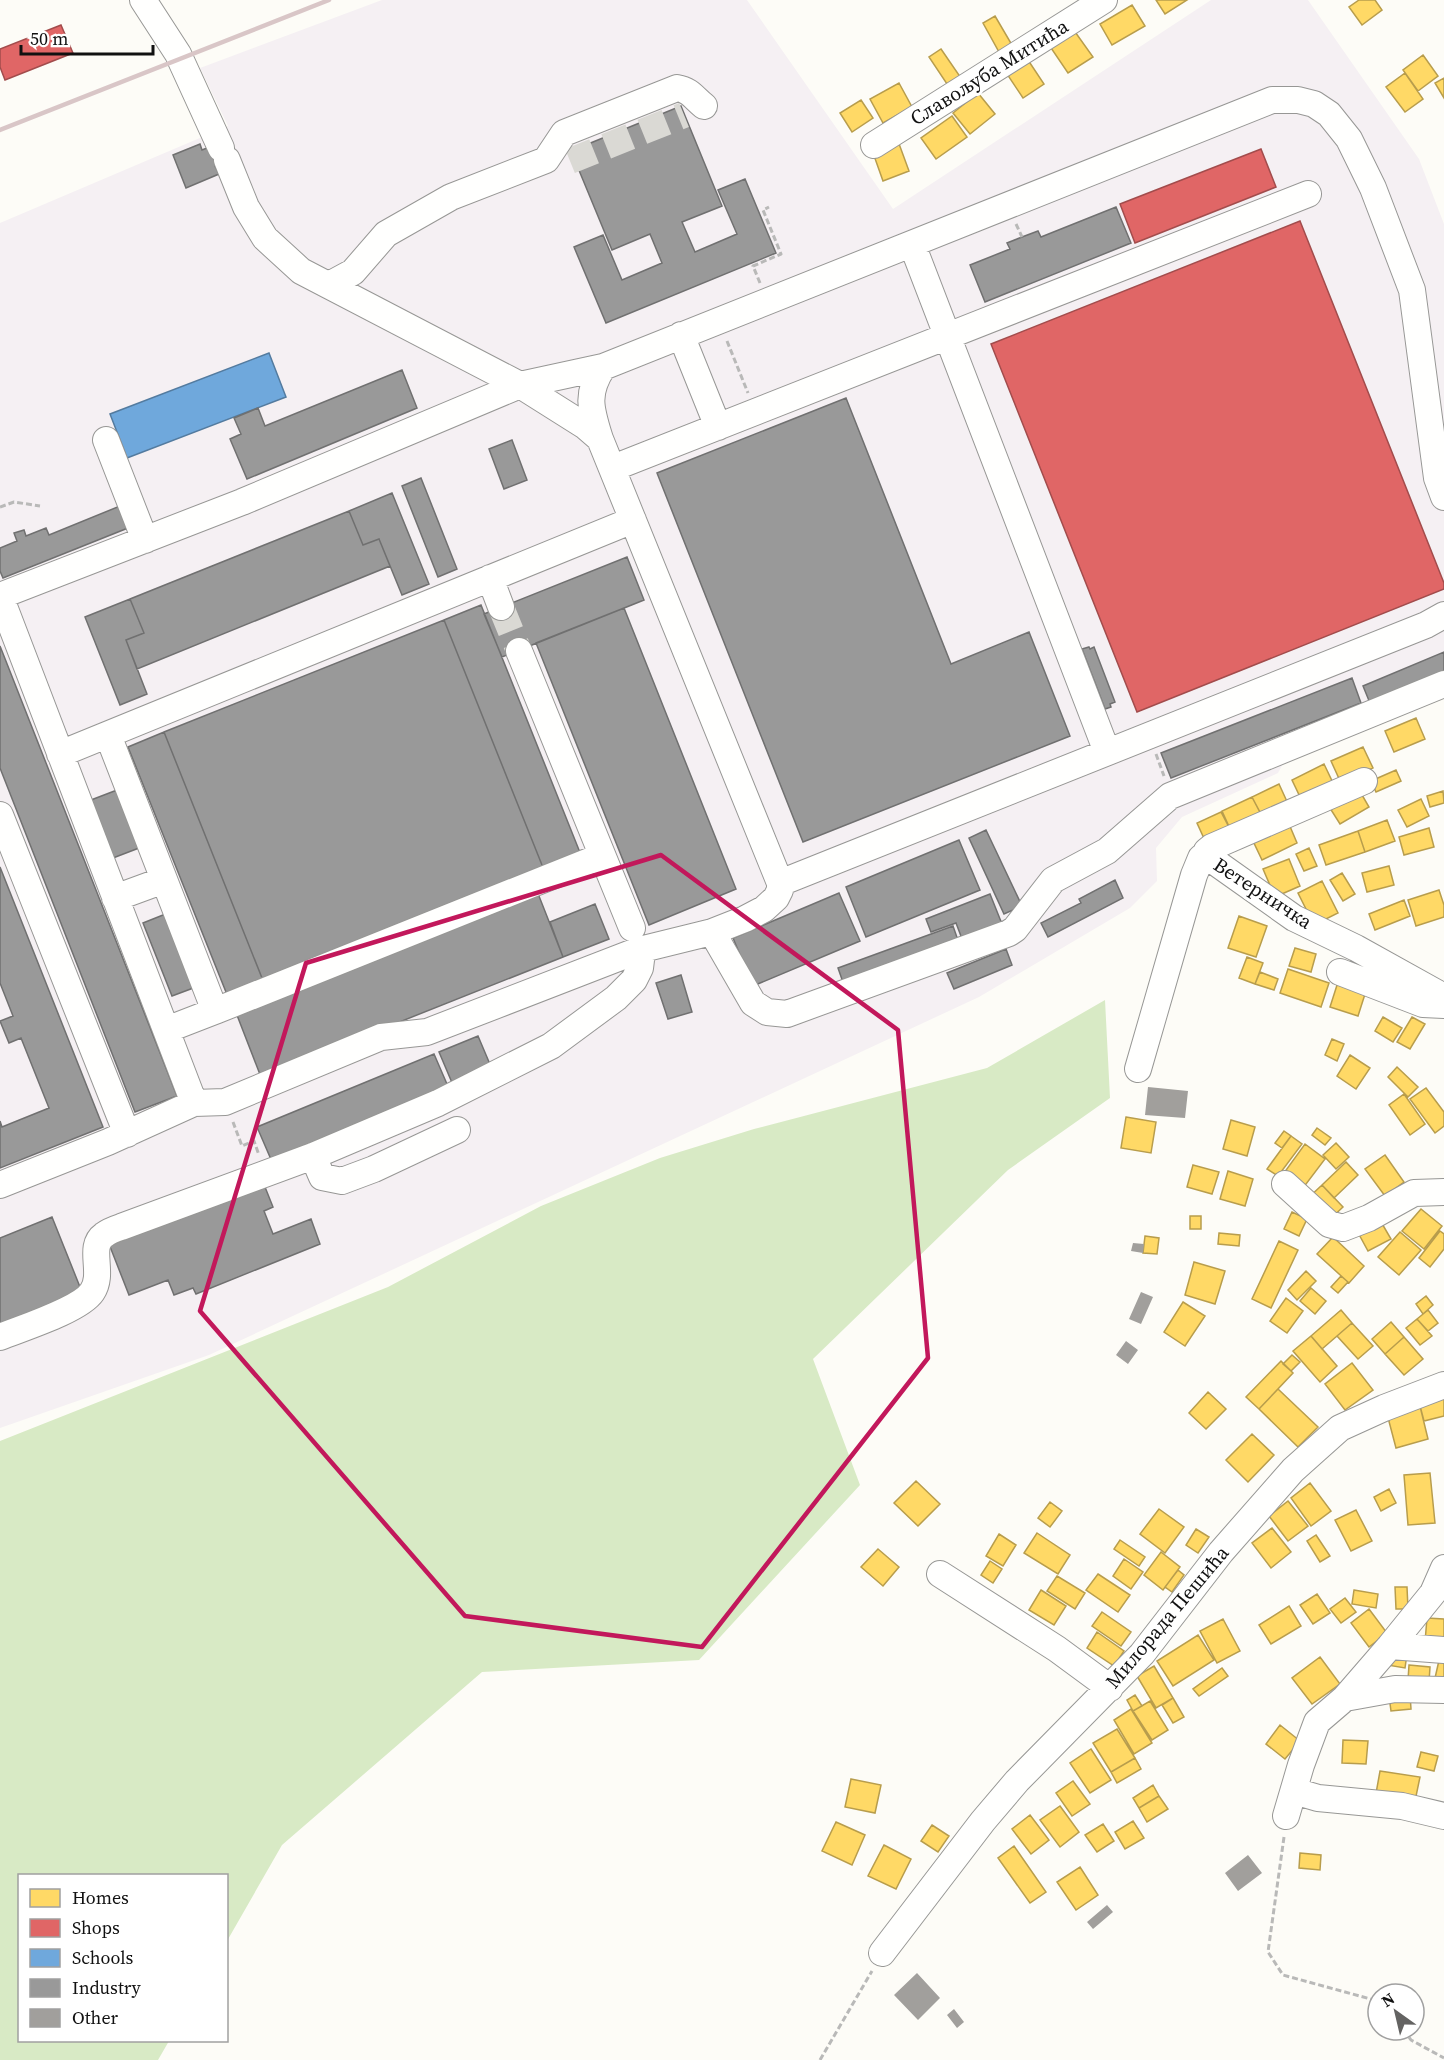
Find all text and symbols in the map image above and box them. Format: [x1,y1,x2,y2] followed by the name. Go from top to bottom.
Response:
[905,12,1074,132] street label: Славољуба Митића
[21,18,153,56] scale bar
[30,26,68,51] text: 50 m
[1208,851,1319,936] street label: Ветерничка
[1099,1539,1236,1694] street label: Милорада Пешића
[18,1874,228,2042] legend
[72,1885,129,1910] text: Homes
[72,1915,120,1940] text: Shops
[72,1945,134,1970] text: Schools
[72,1975,142,2000] text: Industry
[1366,1982,1426,2042] north arrow
[1377,1987,1399,2012] text: N
[72,2005,119,2030] text: Other

